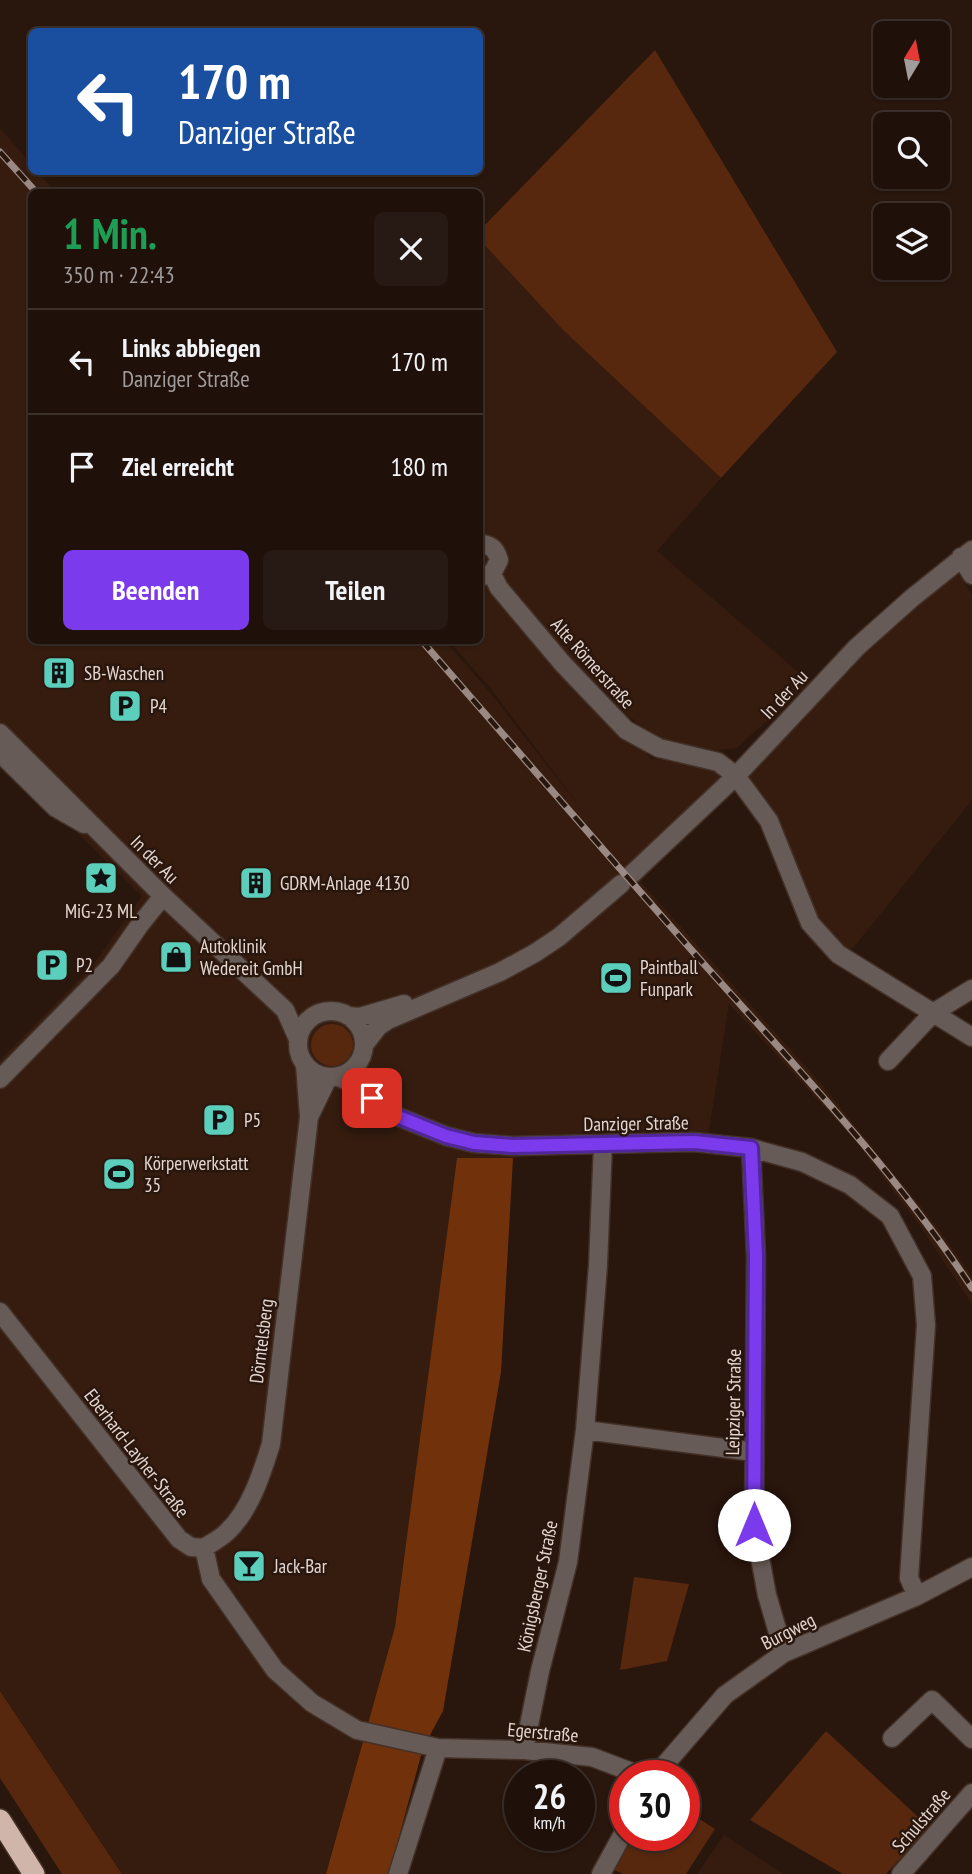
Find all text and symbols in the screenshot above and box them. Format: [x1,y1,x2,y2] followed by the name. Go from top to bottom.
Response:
[873,21,950,98] north arrow
[873,21,950,280] map controls
[178,49,291,113] text: 170 m
[63,56,154,147] icon: left
[178,111,356,153] text: Danziger Straße
[873,112,950,189] button: search
[873,203,950,280] button: layers
[63,206,157,261] text: 1 Min.
[374,212,448,286] button: close
[63,260,175,289] text: 350 m · 22:43
[122,331,261,364] text: Links abbiegen
[63,343,101,381] icon: left
[390,345,448,378] text: 170 m
[122,364,250,393] text: Danziger Straße
[63,448,101,486] icon: arrive
[122,450,234,483] text: Ziel erreicht
[390,450,448,483] text: 180 m
[63,550,249,630] button: Beenden
[263,550,448,630] button: Teilen
[546,613,640,713] street label: Alte Römerstraße
[40,654,78,692] building icon: SB-Waschen
[84,661,164,685] place label: SB-Waschen
[755,664,813,724] street label: In der Au
[106,687,144,725] parking icon: P4
[150,694,168,718] place label: P4
[126,830,184,888] street label: In der Au
[82,859,120,897] place icon: MiG-23 ML
[237,864,275,902] building icon: GDRM-Anlage 4130
[280,871,410,895] place label: GDRM-Anlage 4130
[65,899,137,923] place label: MiG-23 ML
[200,934,303,980] place label: Autoklinik Wedereit GmbH
[157,938,195,976] shop icon: Autoklinik Wedereit GmbH
[33,946,71,984] parking icon: P2
[76,953,93,977] place label: P2
[640,955,699,1001] place label: Paintball Funpark
[597,959,635,997] sports icon: Paintball Funpark
[342,1068,402,1128] pin
[353,1079,391,1117] icon: arrive
[200,1101,238,1139] parking icon: P5
[244,1108,261,1132] place label: P5
[583,1110,689,1136] street label: Danziger Straße
[144,1151,249,1197] place label: Körperwerkstatt 35
[100,1155,138,1193] sports icon: Körperwerkstatt 35
[244,1297,278,1385] street label: Dörntelsberg
[720,1348,746,1455] street label: Leipziger Straße
[79,1384,195,1522] street label: Eberhard-Layher-Straße
[717,1488,791,1562] position arrow
[511,1518,563,1654] street label: Königsberger Straße
[230,1547,268,1585] bar icon: Jack-Bar
[273,1554,328,1578] place label: Jack-Bar
[757,1607,819,1655] street label: Burgweg
[507,1717,580,1747] street label: Egerstraße
[609,1760,700,1851] speed limit sign: 30
[533,1773,566,1819] text: 26
[887,1783,956,1857] street label: Schulstraße
[534,1811,565,1834] text: km/h

